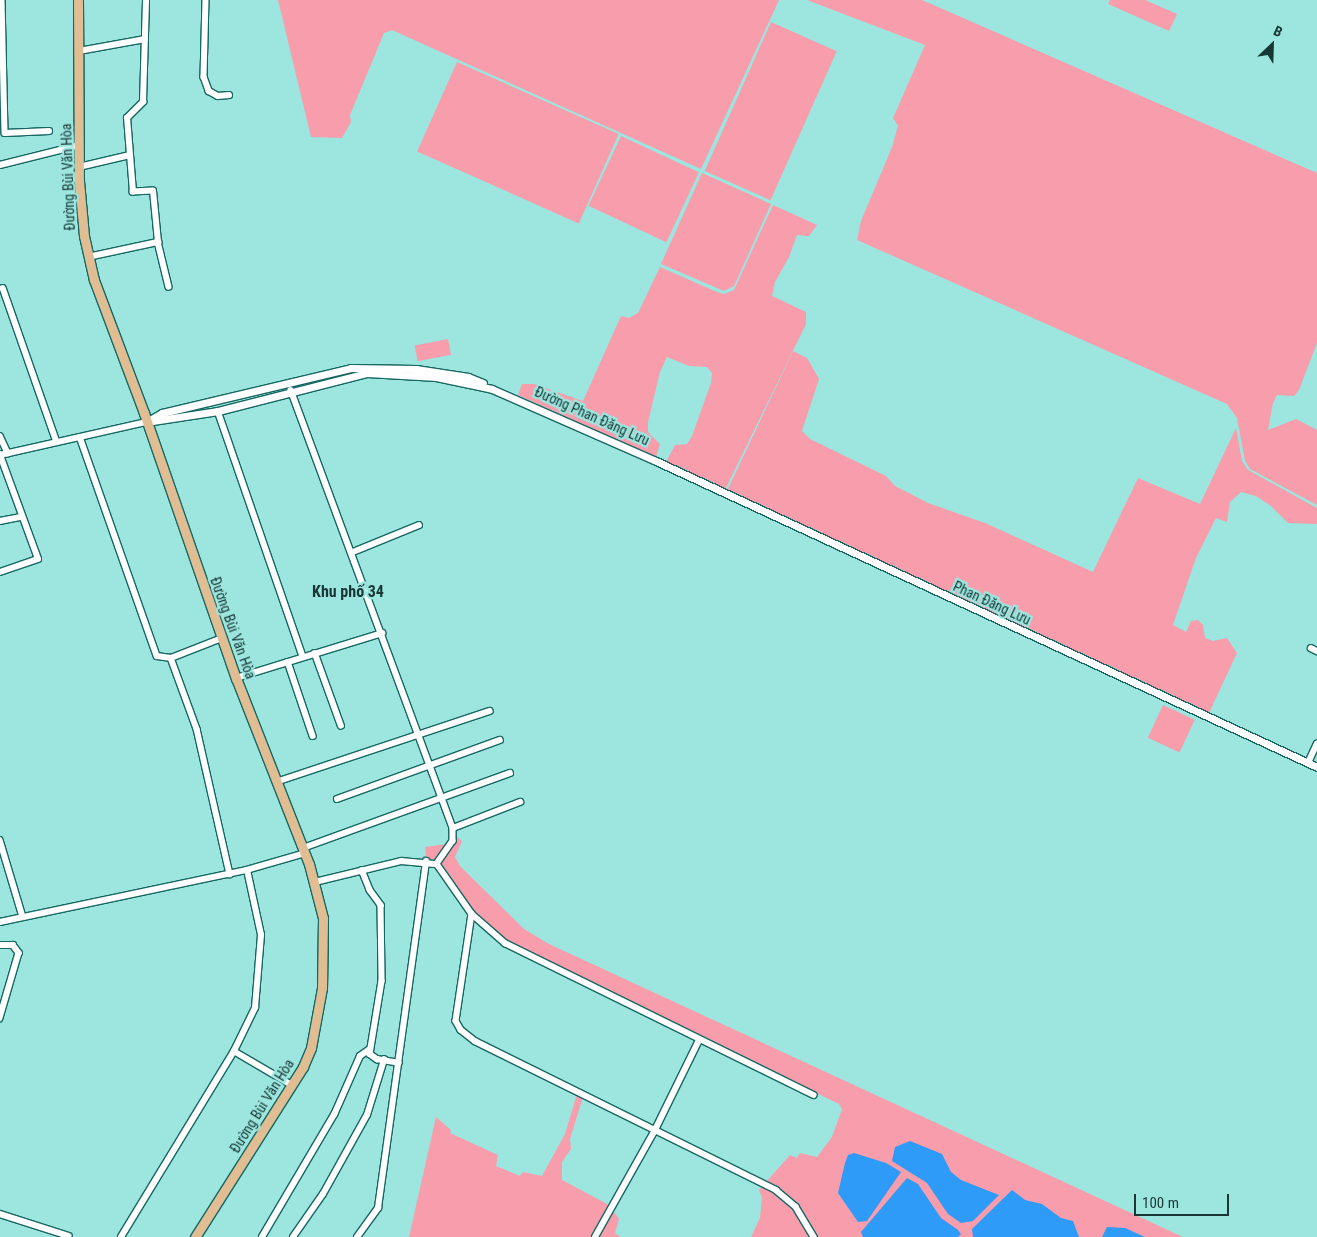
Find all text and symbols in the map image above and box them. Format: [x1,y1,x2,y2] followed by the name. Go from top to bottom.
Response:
[1247,20,1297,70] north arrow
[1271,22,1285,40] text: B
[58,123,78,231] street label: Đường Bùi Văn Hòa
[532,383,652,449] street label: Đường Phan Đăng Lưu
[207,575,259,681] street label: Đường Bùi Văn Hòa
[950,578,1034,628] street label: Phan Đăng Lưu
[312,582,384,602] district label: Khu phố 34
[226,1056,298,1156] street label: Đường Bùi Văn Hòa
[1137,1184,1232,1216] scale bar
[1142,1194,1179,1212] text: 100 m

